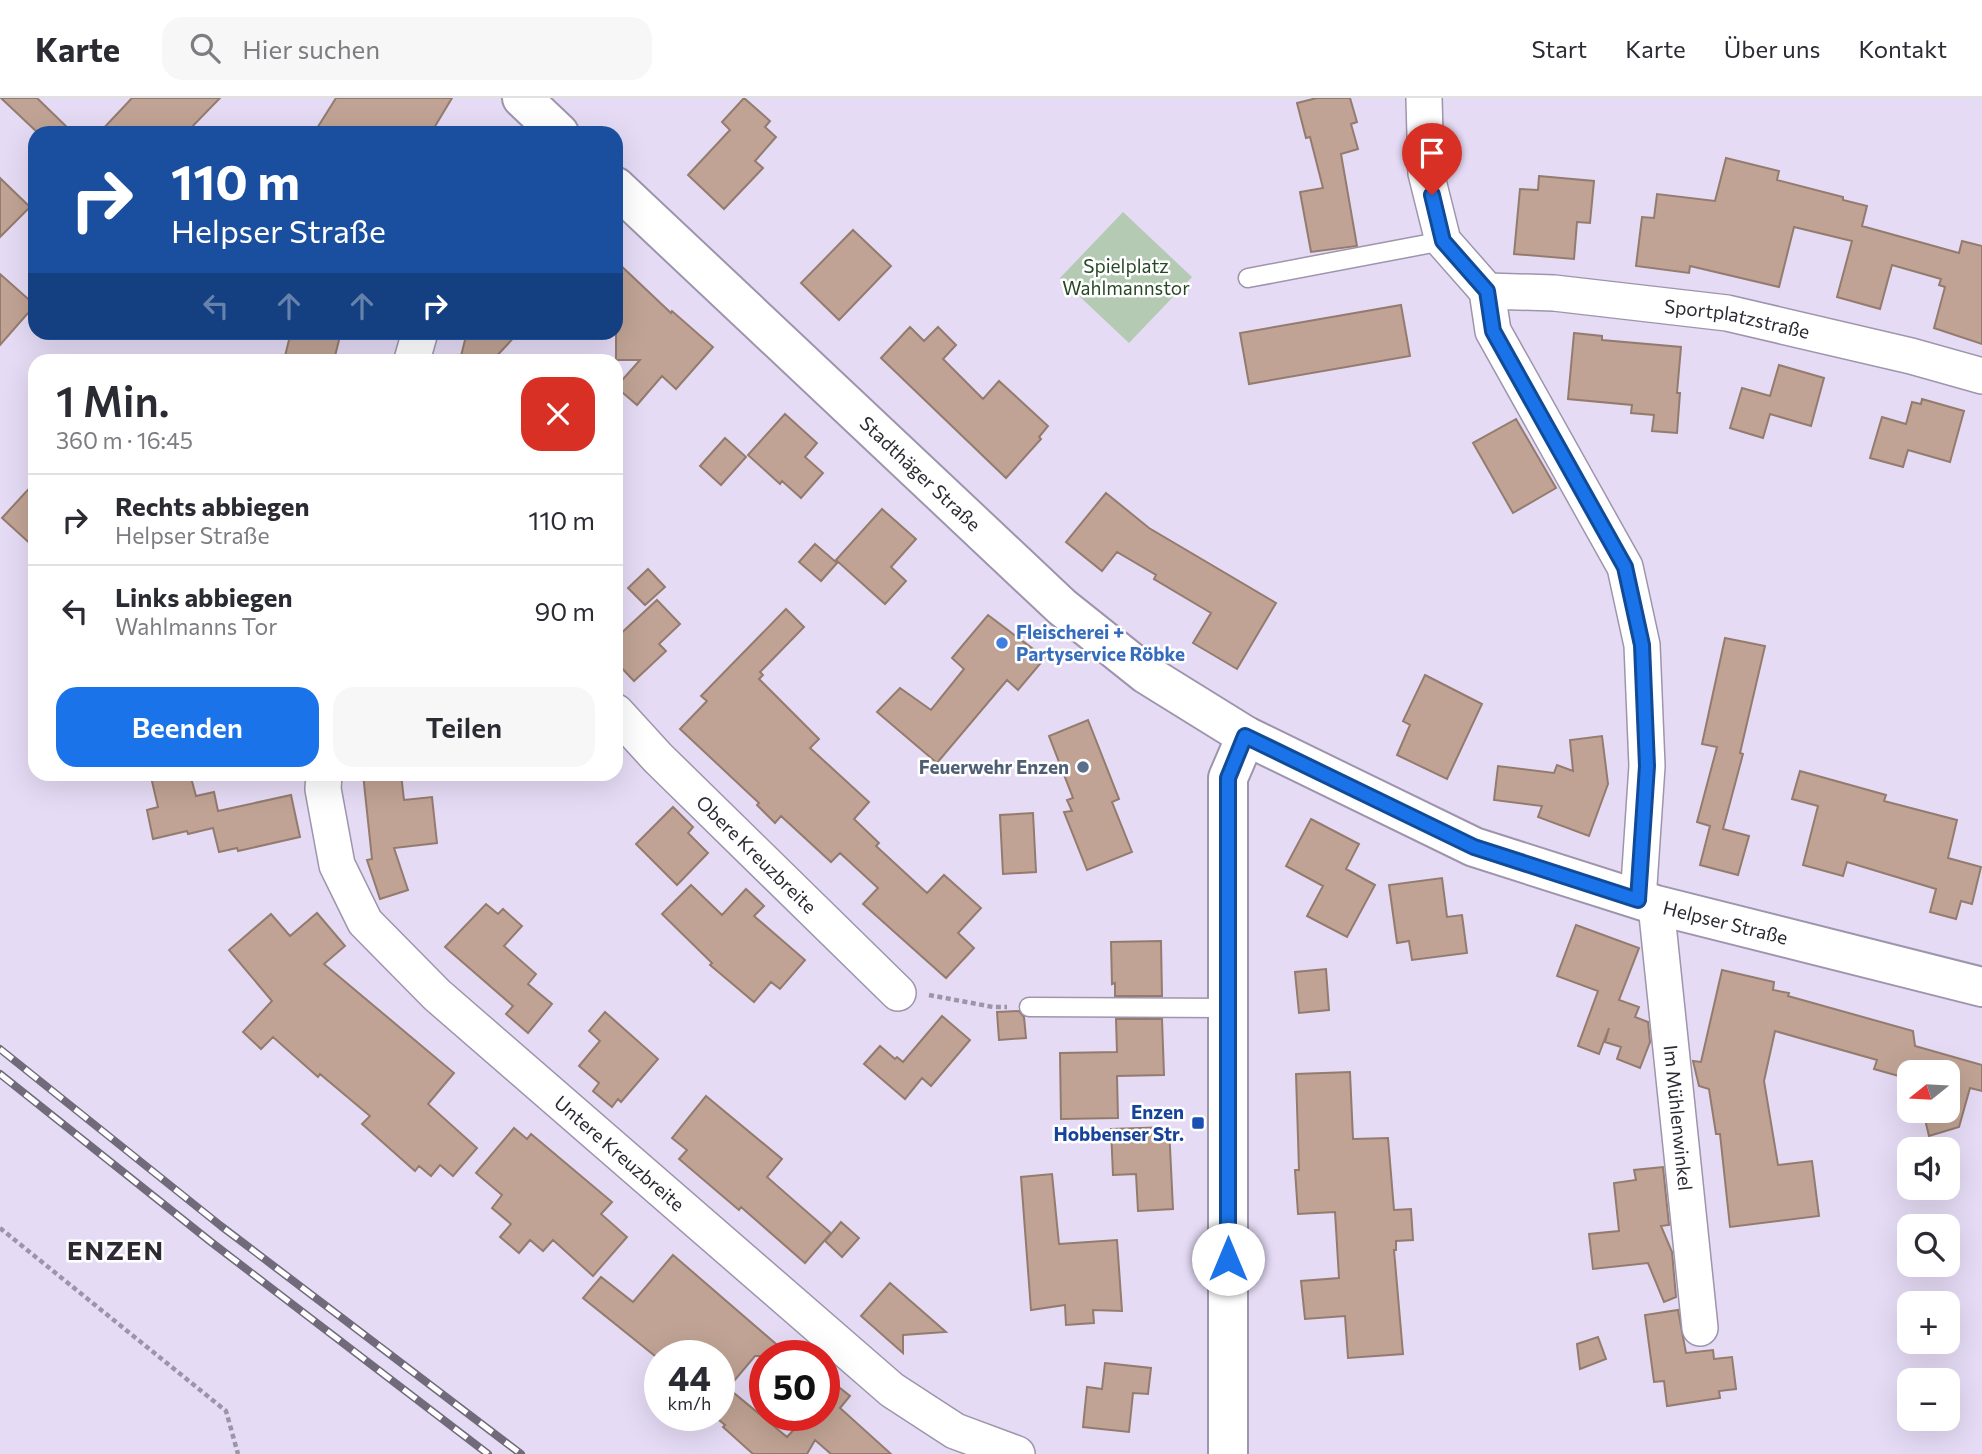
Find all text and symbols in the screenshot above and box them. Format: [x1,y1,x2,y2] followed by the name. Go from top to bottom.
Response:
[162,17,652,80] search box
[35,28,120,69] text: Karte
[186,29,224,67] icon: search
[242,33,380,64] text: Hier suchen
[1532,34,1587,63] text: Start
[1625,34,1686,63] text: Karte
[1724,34,1820,63] text: Über uns
[1858,34,1947,63] text: Kontakt
[1402,123,1462,195] pin
[1413,134,1451,172] icon: arrive
[171,150,300,210] text: 110 m
[56,154,147,245] icon: right
[171,210,386,250] text: Helpser Straße
[1062,254,1190,299] park label: Spielplatz Wahlmannstor
[197,287,235,325] icon: left
[270,287,308,325] icon: ahead
[343,287,381,325] icon: ahead
[416,287,454,325] icon: right
[1663,294,1812,343] street label: Sportplatzstraße
[56,374,169,426] text: 1 Min.
[521,377,595,451] button: close
[856,411,986,535] street label: Stadthäger Straße
[56,426,193,454] text: 360 m · 16:45
[115,490,310,521] text: Rechts abbiegen
[56,501,94,539] icon: right
[528,504,595,535] text: 110 m
[115,521,270,549] text: Helpser Straße
[115,581,293,612] text: Links abbiegen
[56,592,94,630] icon: left
[535,595,595,626] text: 90 m
[115,612,278,640] text: Wahlmanns Tor
[1016,620,1185,665] place label: Fleischerei + Partyservice Röbke
[994,635,1010,651] marker: Fleischerei + Partyservice Röbke
[56,687,319,767] button: Beenden
[333,687,595,767] button: Teilen
[919,755,1069,778] place label: Feuerwehr Enzen
[1075,759,1091,775] marker: Feuerwehr Enzen
[692,790,822,918] street label: Obere Kreuzbreite
[1661,895,1790,949] street label: Helpser Straße
[1660,1044,1698,1192] street label: Im Mühlenwinkel
[1897,1060,1960,1124] north arrow
[1897,1060,1960,1431] map controls
[550,1090,690,1216] street label: Untere Kreuzbreite
[1053,1100,1184,1145] place label: Enzen Hobbenser Str.
[1190,1115,1206,1131] marker: Enzen Hobbenser Str.
[1897,1137,1960,1200] button: sound
[1897,1214,1960,1277] button: search
[1191,1222,1265,1296] position arrow
[67,1234,165,1265] district label: ENZEN
[1897,1291,1960,1354] button: +
[749,1340,840,1431] speed limit sign: 50
[668,1355,711,1398] text: 44
[1897,1368,1960,1431] button: −
[668,1392,711,1414] text: km/h

